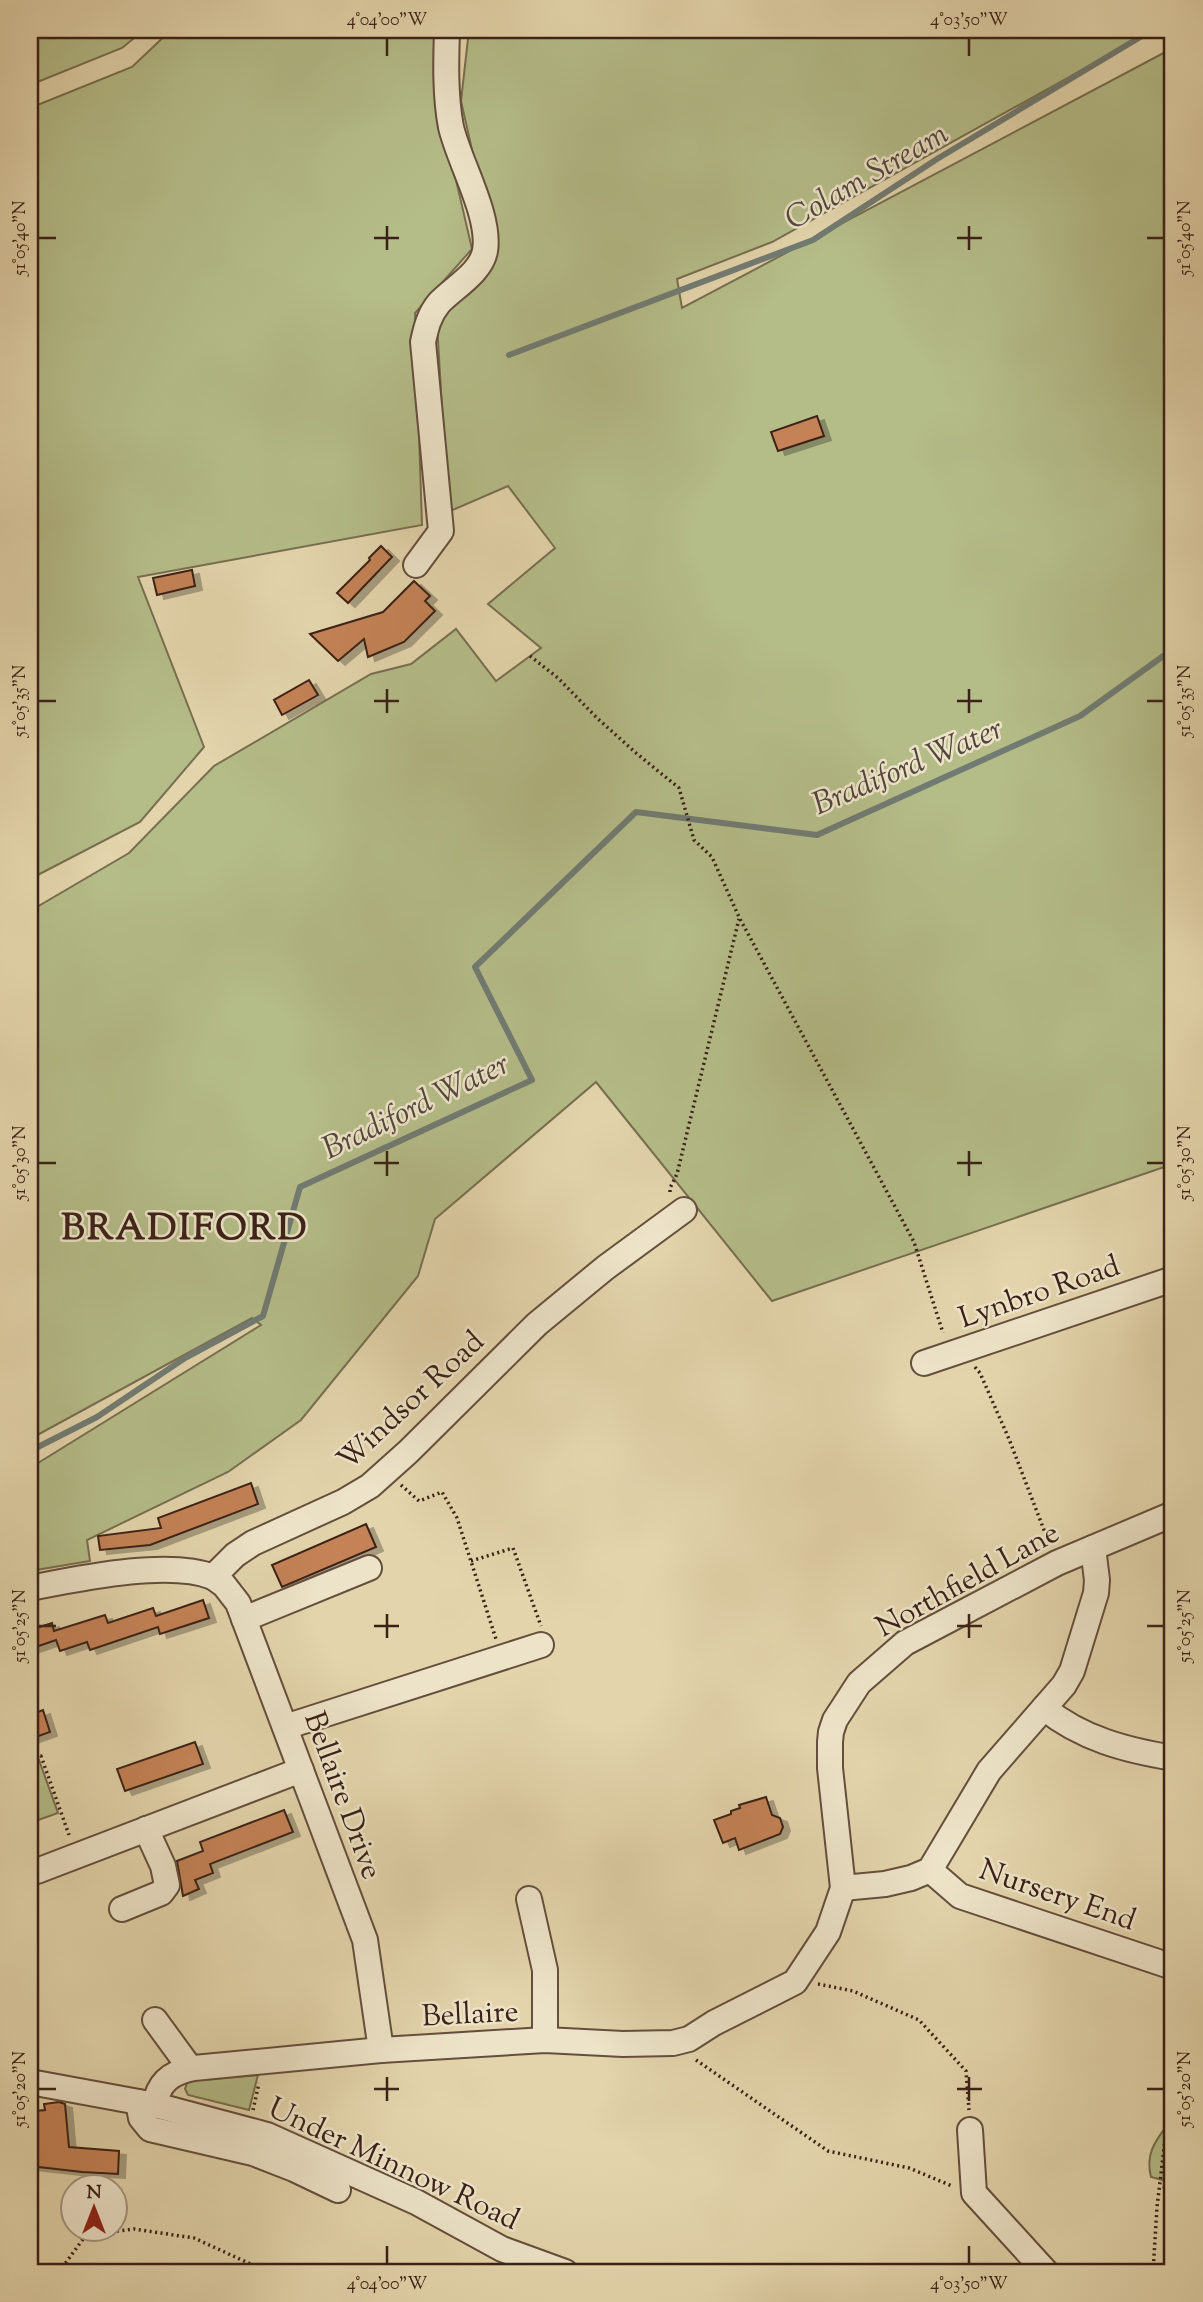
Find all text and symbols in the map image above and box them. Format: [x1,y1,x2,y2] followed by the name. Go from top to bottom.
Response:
[347,8,427,34] text: 4°04'00"W
[930,8,1008,34] text: 4°03'50"W
[777,112,958,243] water label: Colam Stream
[8,200,34,277] text: 51°05'40"N
[1173,200,1199,277] text: 51°05'40"N
[8,665,34,738] text: 51°05'35"N
[1173,665,1199,738] text: 51°05'35"N
[806,707,1011,829] water label: Bradiford Water
[315,1043,518,1173] water label: Bradiford Water
[8,1125,34,1202] text: 51°05'30"N
[1173,1125,1199,1202] text: 51°05'30"N
[61,1203,309,1257] district label: BRADIFORD
[954,1246,1126,1341] street label: Lynbro Road
[328,1322,495,1482] street label: Windsor Road
[869,1513,1068,1649] street label: Northfield Lane
[8,1589,34,1664] text: 51°05'25"N
[1173,1589,1199,1664] text: 51°05'25"N
[291,1706,392,1886] street label: Bellaire Drive
[973,1849,1141,1943] street label: Nursery End
[421,1991,520,2040] street label: Bellaire
[8,2051,34,2128] text: 51°05'20"N
[1173,2051,1199,2128] text: 51°05'20"N
[260,2088,526,2243] street label: Under Minnow Road
[60,2172,130,2242] north arrow
[86,2180,102,2207] text: N
[347,2272,427,2298] text: 4°04'00"W
[930,2272,1008,2298] text: 4°03'50"W

